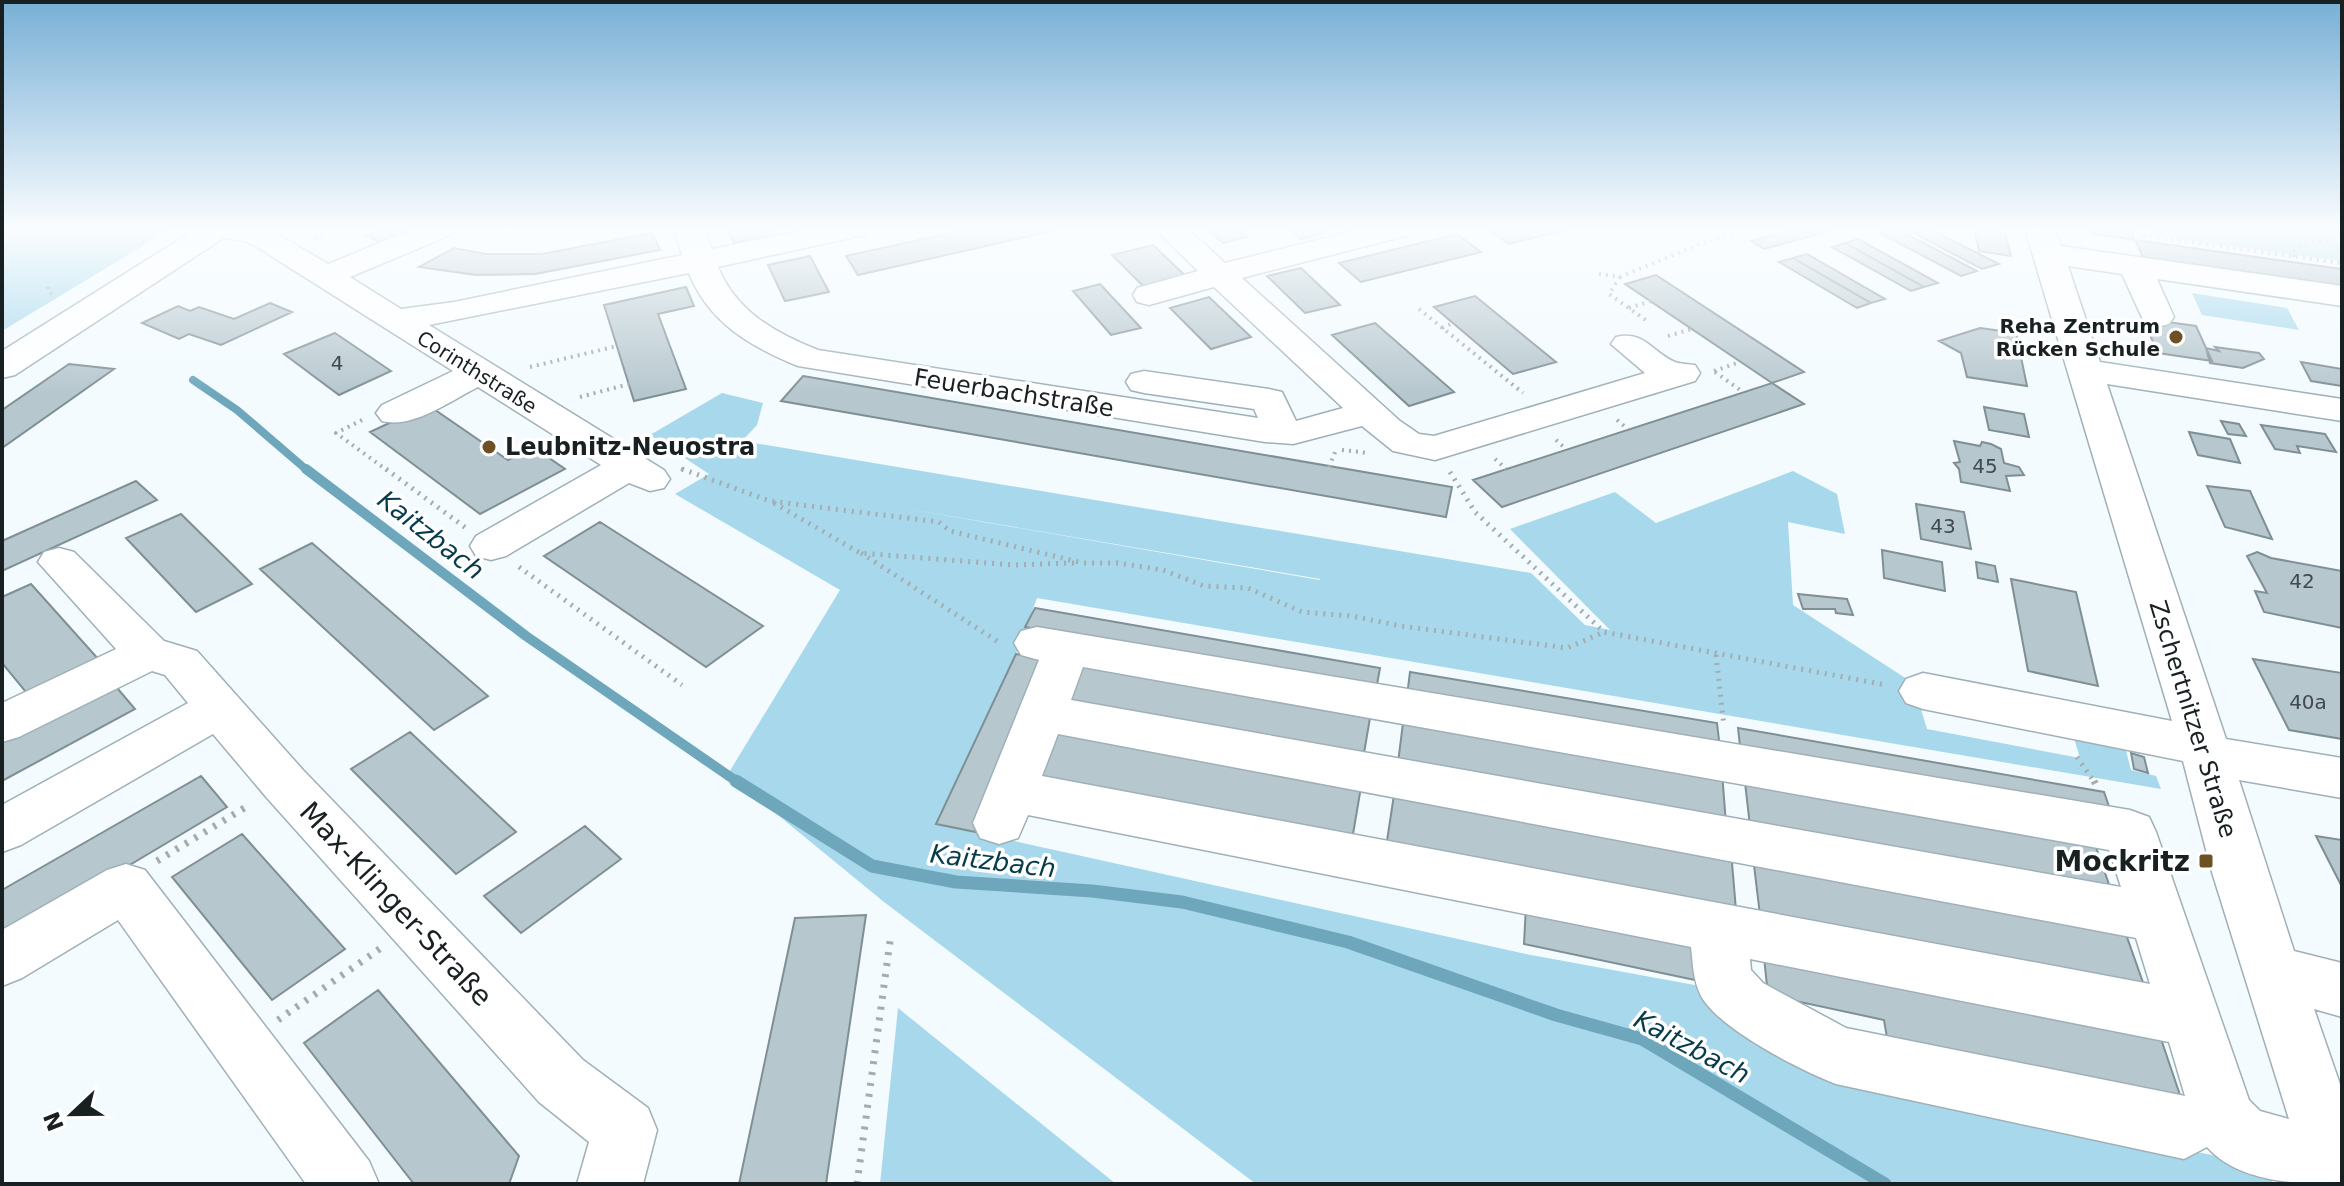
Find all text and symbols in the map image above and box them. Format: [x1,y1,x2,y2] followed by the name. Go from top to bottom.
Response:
[1996,314,2160,361] place label: Reha Zentrum Rücken Schule
[413,326,541,418] street label: Corinthstraße
[2167,328,2185,346] marker: Reha Zentrum Rücken Schule
[331,351,343,375] house number: 4
[912,363,1116,423] street label: Feuerbachstraße
[505,433,755,461] place label: Leubnitz-Neuostra
[480,438,498,456] marker: Leubnitz-Neuostra
[1972,454,1998,478] house number: 45
[372,484,490,586] water label: Kaitzbach
[1930,514,1956,538] house number: 43
[2289,569,2315,593] house number: 42
[2144,597,2242,841] street label: Zschertnitzer Straße
[2289,690,2327,714] house number: 40a
[293,795,499,1013] street label: Max-Klinger-Straße
[928,838,1058,884] water label: Kaitzbach
[2055,845,2190,878] place label: Mockritz
[2197,852,2215,870] marker: Mockritz
[1629,1004,1755,1090] water label: Kaitzbach
[32,1074,112,1154] north arrow
[39,1108,69,1135] text: N

